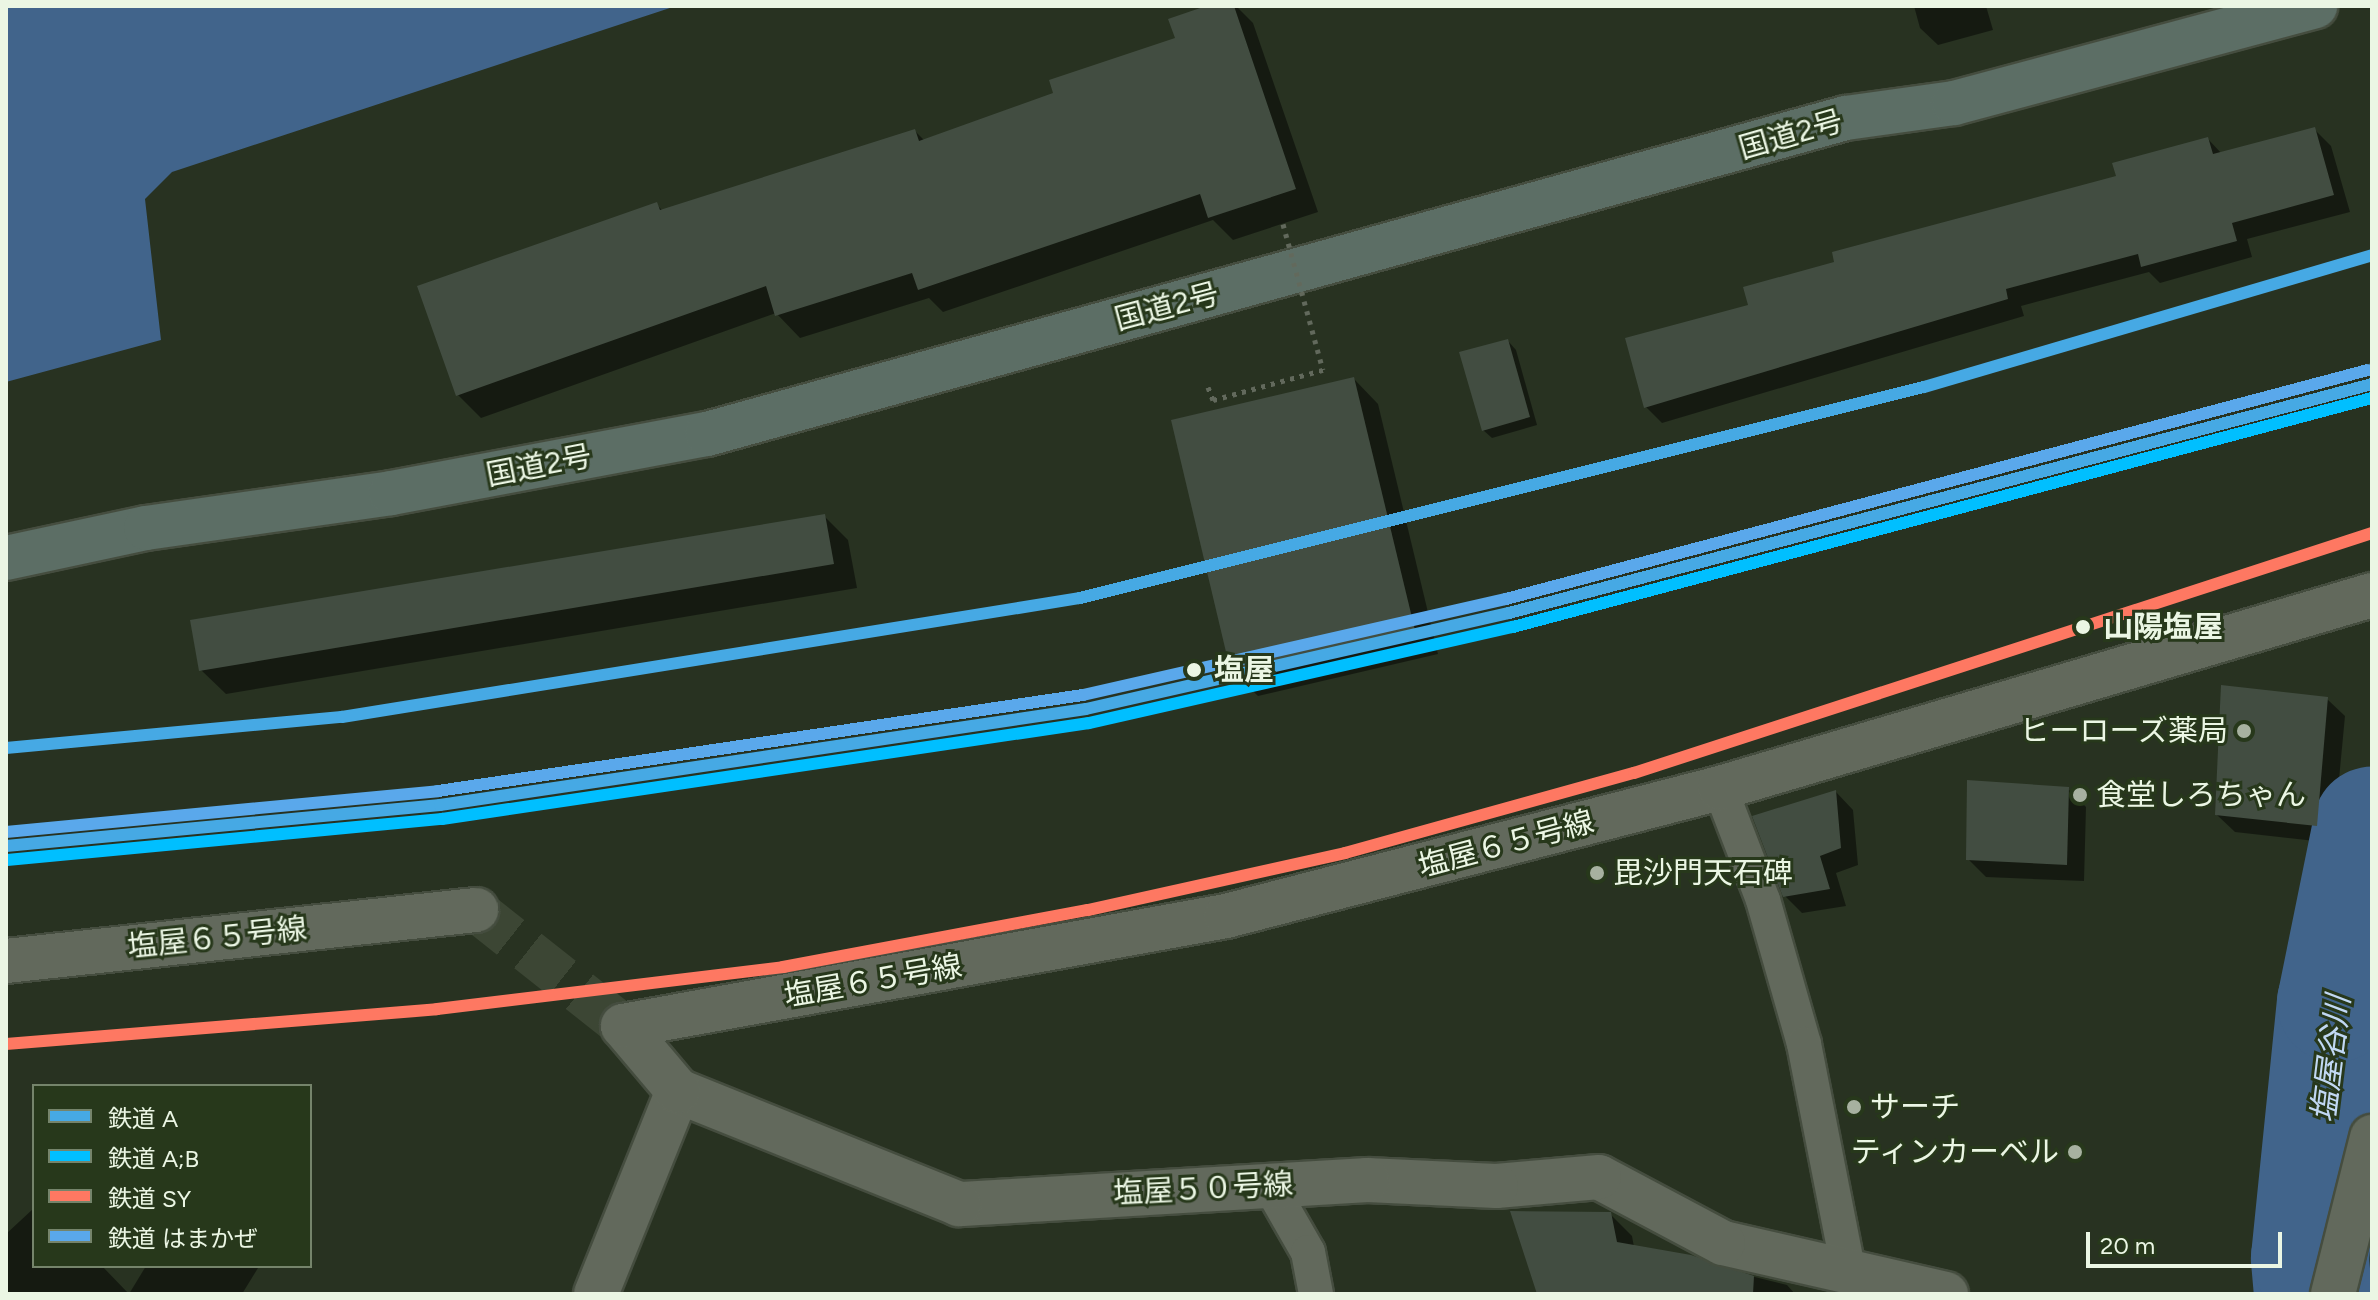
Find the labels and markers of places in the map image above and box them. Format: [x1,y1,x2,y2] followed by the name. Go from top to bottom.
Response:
[2103,609,2223,645] place label: 山陽塩屋
[2070,614,2096,640] marker: 山陽塩屋
[1214,652,1274,688] place label: 塩屋
[1181,657,1207,683] marker: 塩屋
[2018,713,2228,749] place label: ヒーローズ薬局
[2235,722,2253,740] marker: ヒーローズ薬局
[2096,777,2306,813] place label: 食堂しろちゃん
[2071,786,2089,804] marker: 食堂しろちゃん
[1613,855,1793,891] place label: 毘沙門天石碑
[1588,864,1606,882] marker: 毘沙門天石碑
[1870,1089,1960,1125] place label: サーチ
[1845,1098,1863,1116] marker: サーチ
[1849,1134,2059,1170] place label: ティンカーベル
[2066,1143,2084,1161] marker: ティンカーベル

